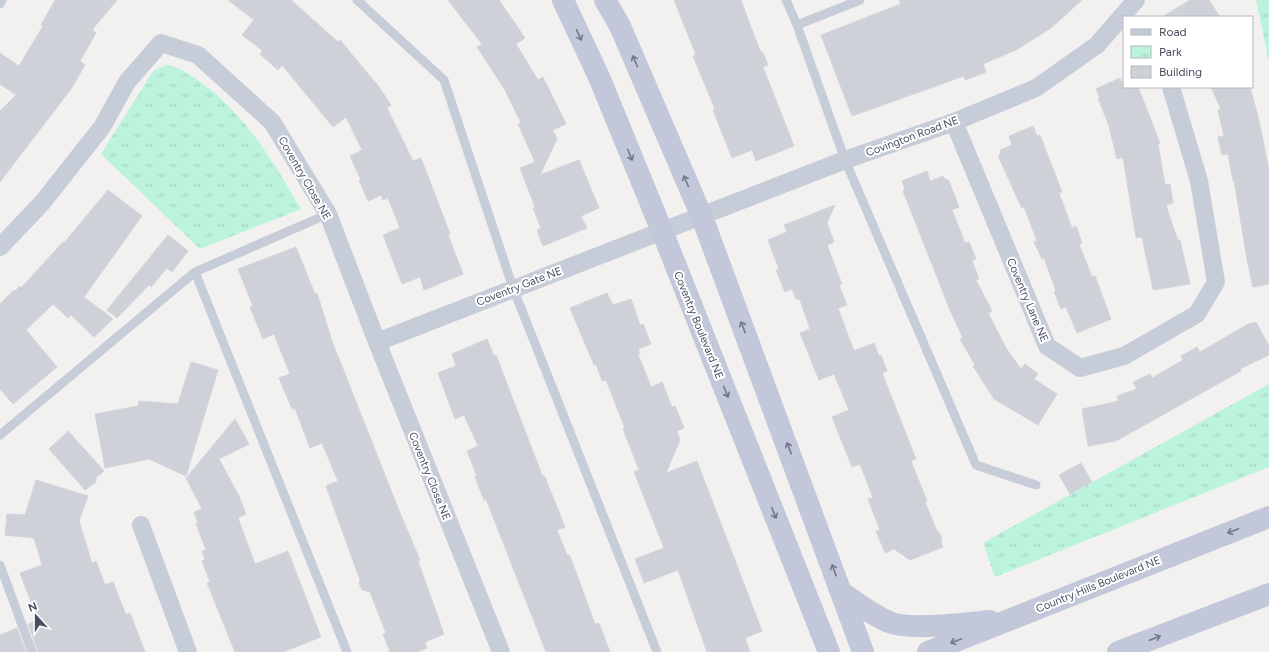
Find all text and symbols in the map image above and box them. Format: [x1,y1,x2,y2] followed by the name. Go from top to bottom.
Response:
[1123,16,1253,88] legend
[1159,25,1187,39] text: Road
[576,29,583,41] one-way arrow
[1159,45,1182,59] text: Park
[631,56,638,68] one-way arrow
[1159,65,1202,79] text: Building
[864,114,960,159] street label: Covington Road NE
[275,134,334,222] street label: Coventry Close NE
[627,148,635,160] one-way arrow
[682,175,690,187] one-way arrow
[1004,256,1051,344] street label: Coventry Lane NE
[475,264,564,309] street label: Coventry Gate NE
[671,269,726,381] street label: Coventry Boulevard NE
[738,321,746,333] one-way arrow
[722,386,730,398] one-way arrow
[406,430,453,522] street label: Coventry Close NE
[784,443,792,455] one-way arrow
[771,507,778,519] one-way arrow
[1227,527,1239,535] one-way arrow
[1034,554,1162,615] street label: Country Hills Boulevard NE
[829,565,837,577] one-way arrow
[16,596,56,636] north arrow
[26,600,39,615] text: N
[1148,634,1160,642] one-way arrow
[950,638,962,646] one-way arrow

